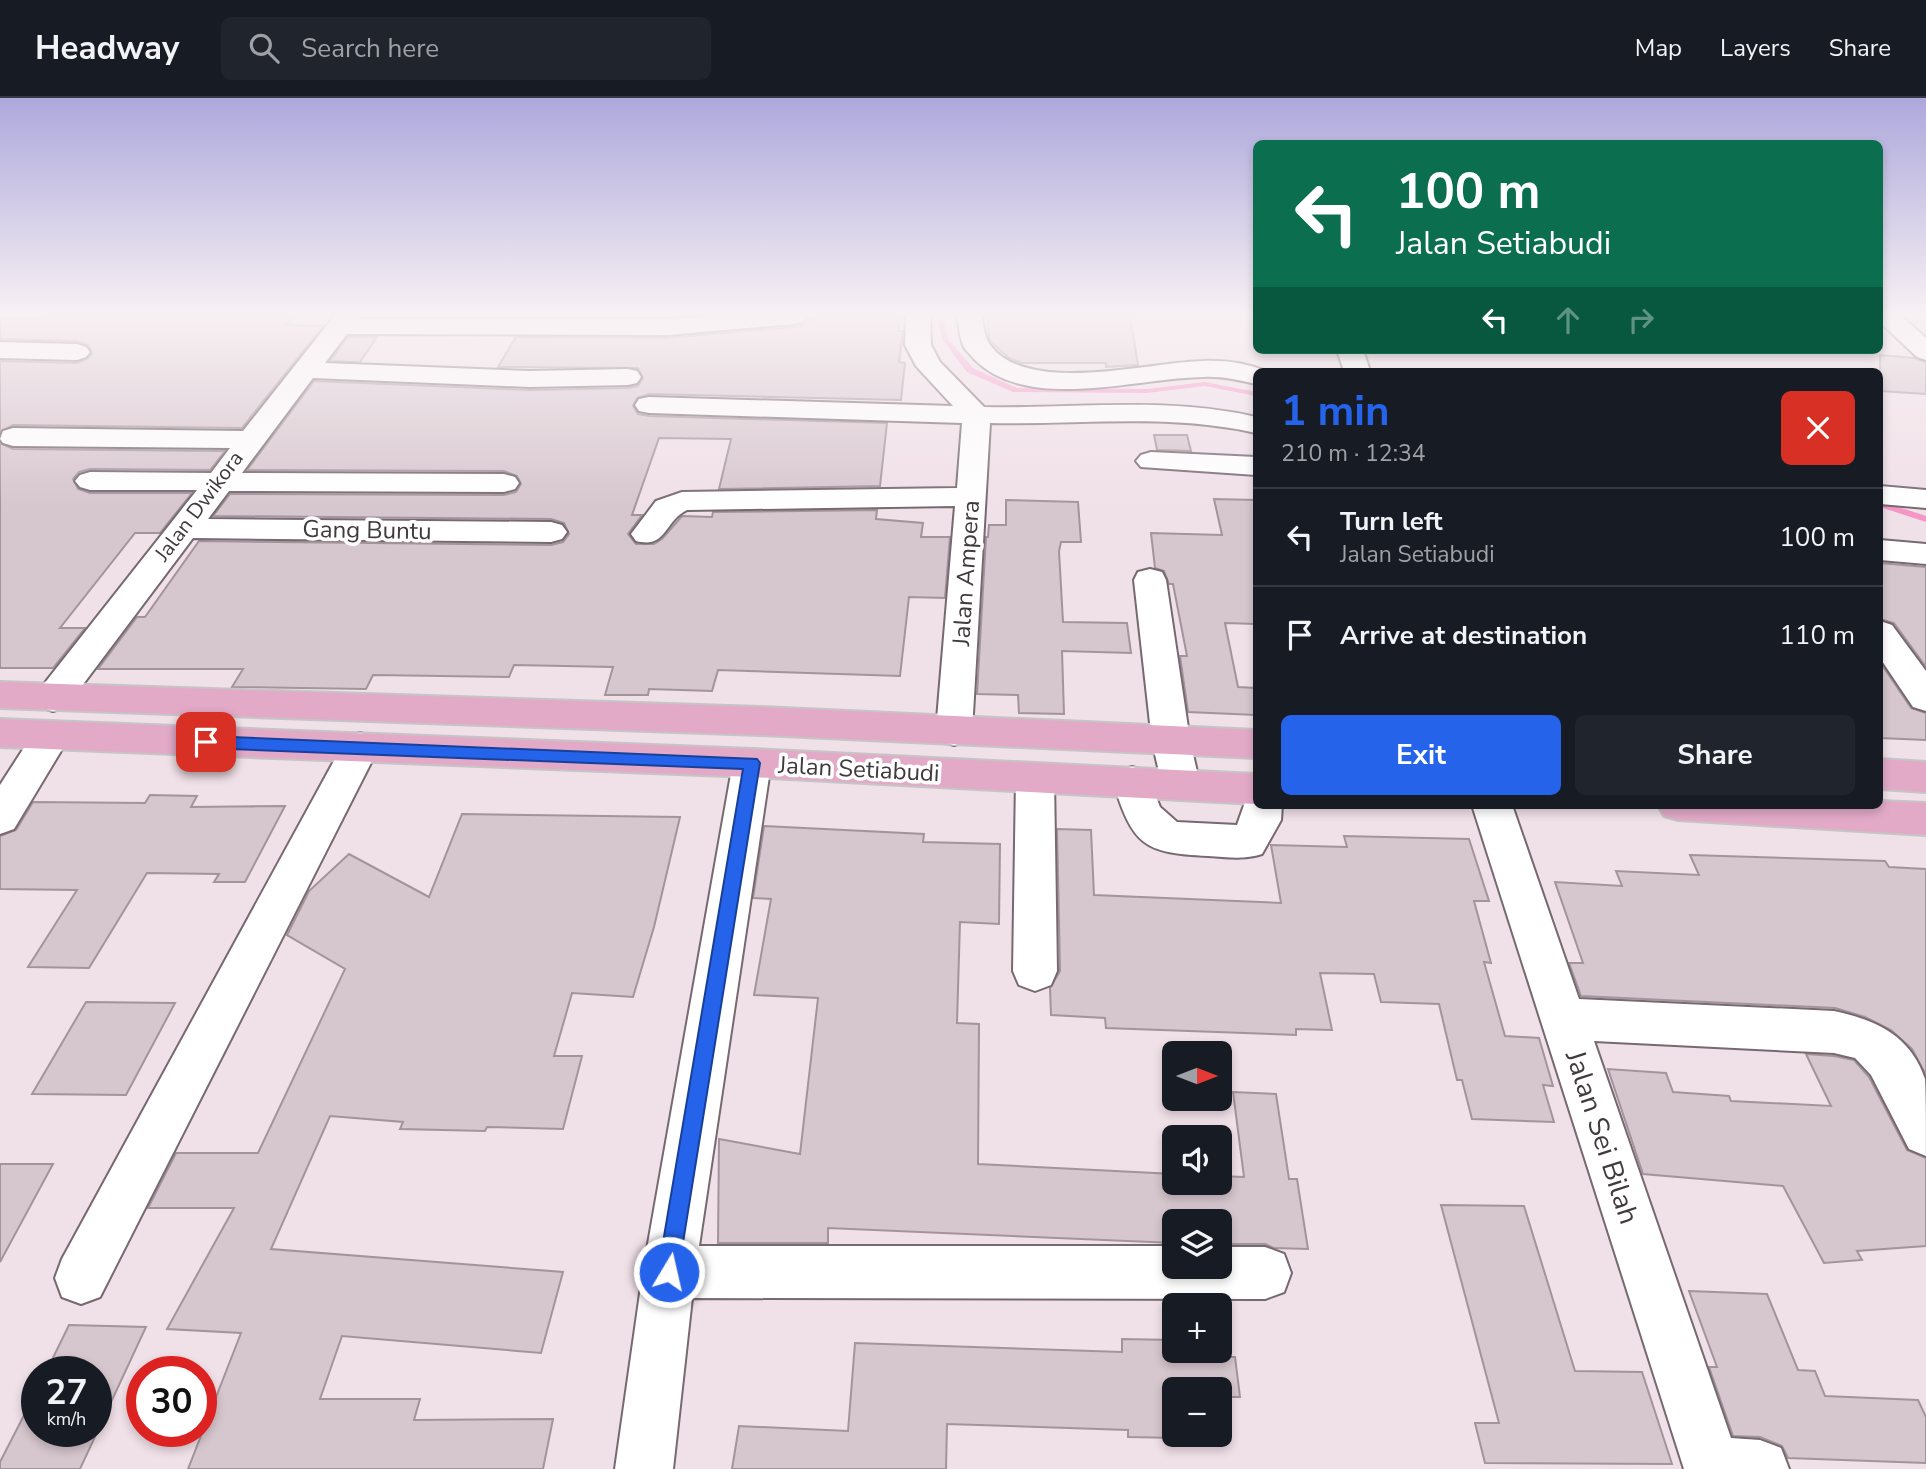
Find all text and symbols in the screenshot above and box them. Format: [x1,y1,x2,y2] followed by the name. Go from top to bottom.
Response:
[221,17,711,80] search box
[35,26,179,71] text: Headway
[245,29,283,67] icon: search
[301,31,439,66] text: Search here
[1635,32,1682,64] text: Map
[1720,32,1791,64] text: Layers
[1829,32,1891,64] text: Share
[1396,158,1540,225] text: 100 m
[1281,168,1372,259] icon: left
[1396,222,1611,265] text: Jalan Setiabudi
[1476,301,1514,339] icon: left
[1549,301,1587,339] icon: ahead
[1622,301,1660,339] icon: right
[1281,383,1390,440] text: 1 min
[1781,391,1855,465] button: close
[1281,438,1426,469] text: 210 m · 12:34
[148,445,250,568] street label: Jalan Dwikora
[945,499,987,648] street label: Jalan Ampera
[1340,504,1443,539] text: Turn left
[302,513,432,547] street label: Gang Buntu
[1281,518,1319,556] icon: left
[1779,520,1855,555] text: 100 m
[1340,539,1495,570] text: Jalan Setiabudi
[1281,616,1319,654] icon: arrive
[1340,618,1587,653] text: Arrive at destination
[1779,618,1855,653] text: 110 m
[176,712,236,772] pin
[1281,715,1561,795] button: Exit
[1575,715,1855,795] button: Share
[187,723,225,761] icon: arrive
[777,749,940,789] street label: Jalan Setiabudi
[1162,1041,1232,1111] north arrow
[1162,1041,1232,1447] map controls
[1556,1045,1648,1229] street label: Jalan Sei Bilah
[1162,1125,1232,1195] button: sound
[1162,1209,1232,1279] button: layers
[632,1235,706,1309] position arrow
[1162,1293,1232,1363] button: +
[126,1356,217,1447] speed limit sign: 30
[45,1369,88,1416] text: 27
[1162,1377,1232,1447] button: −
[47,1407,86,1431] text: km/h

